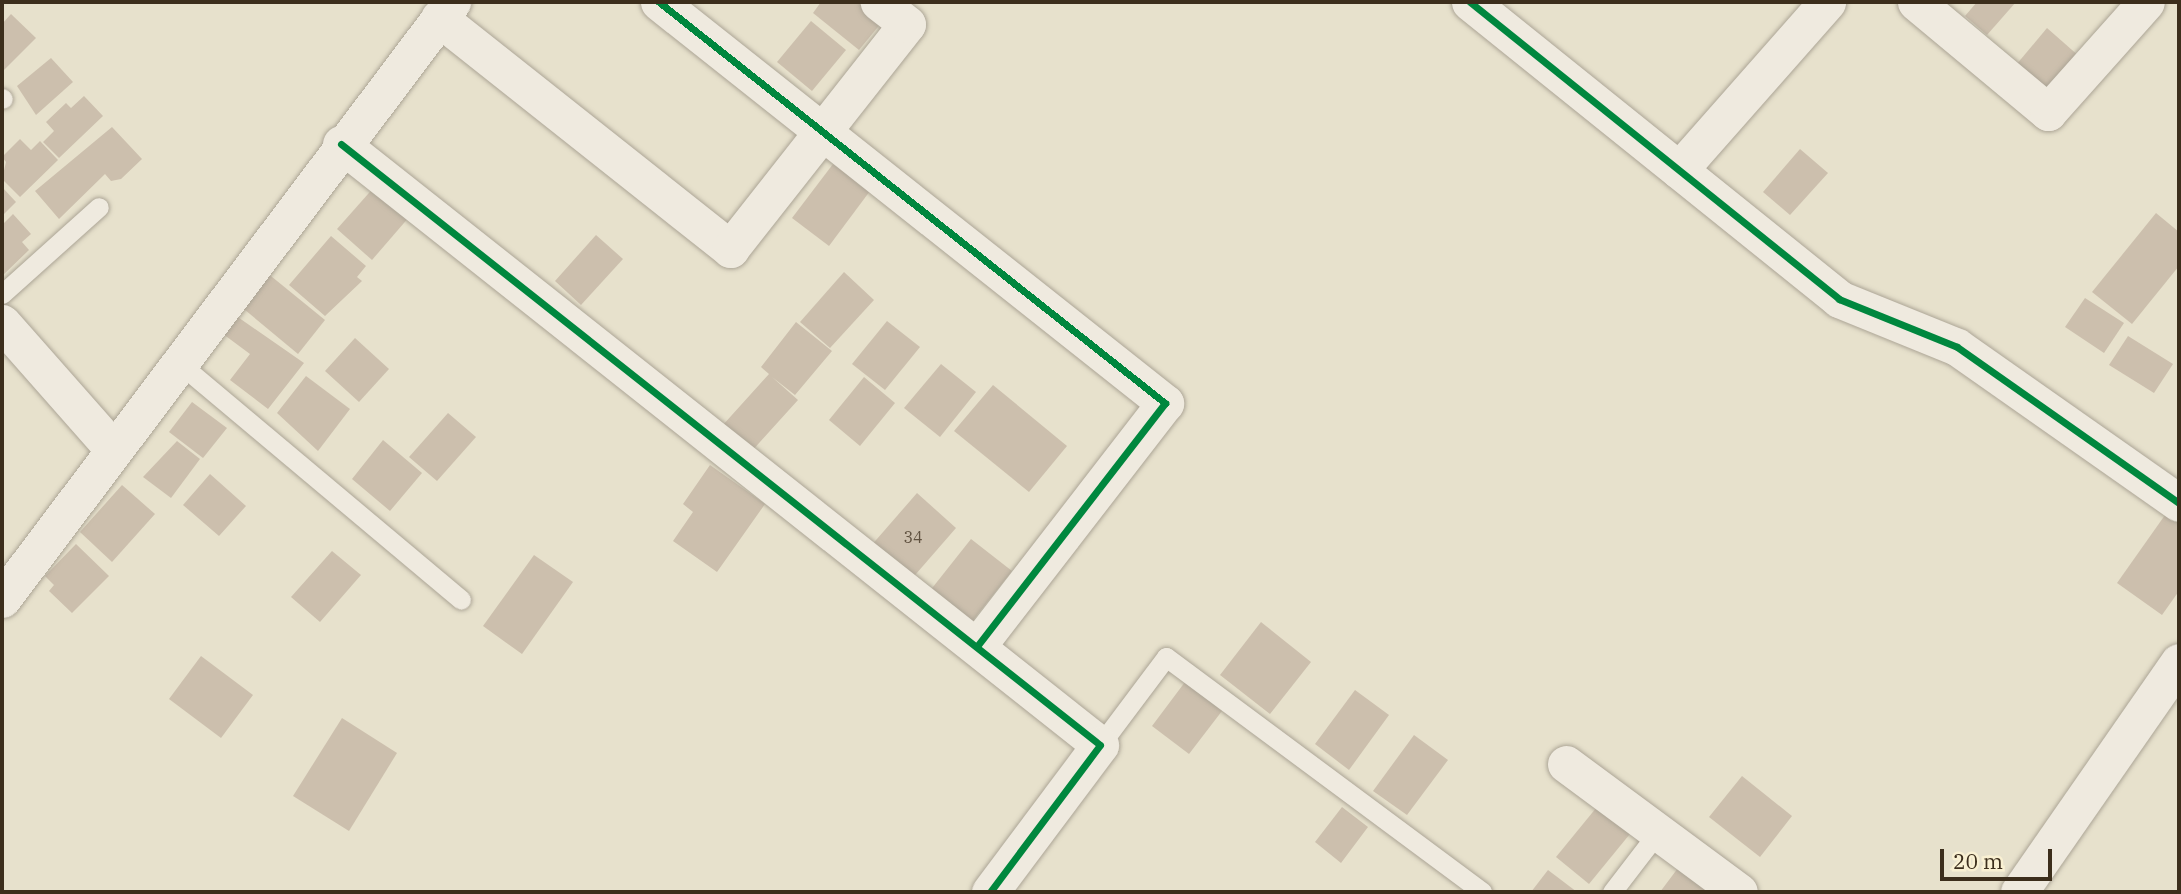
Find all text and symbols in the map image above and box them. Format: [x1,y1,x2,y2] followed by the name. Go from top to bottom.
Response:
[903,527,923,547] house number: 34
[1943,834,2055,878] scale bar
[1953,847,2003,875] text: 20 m

